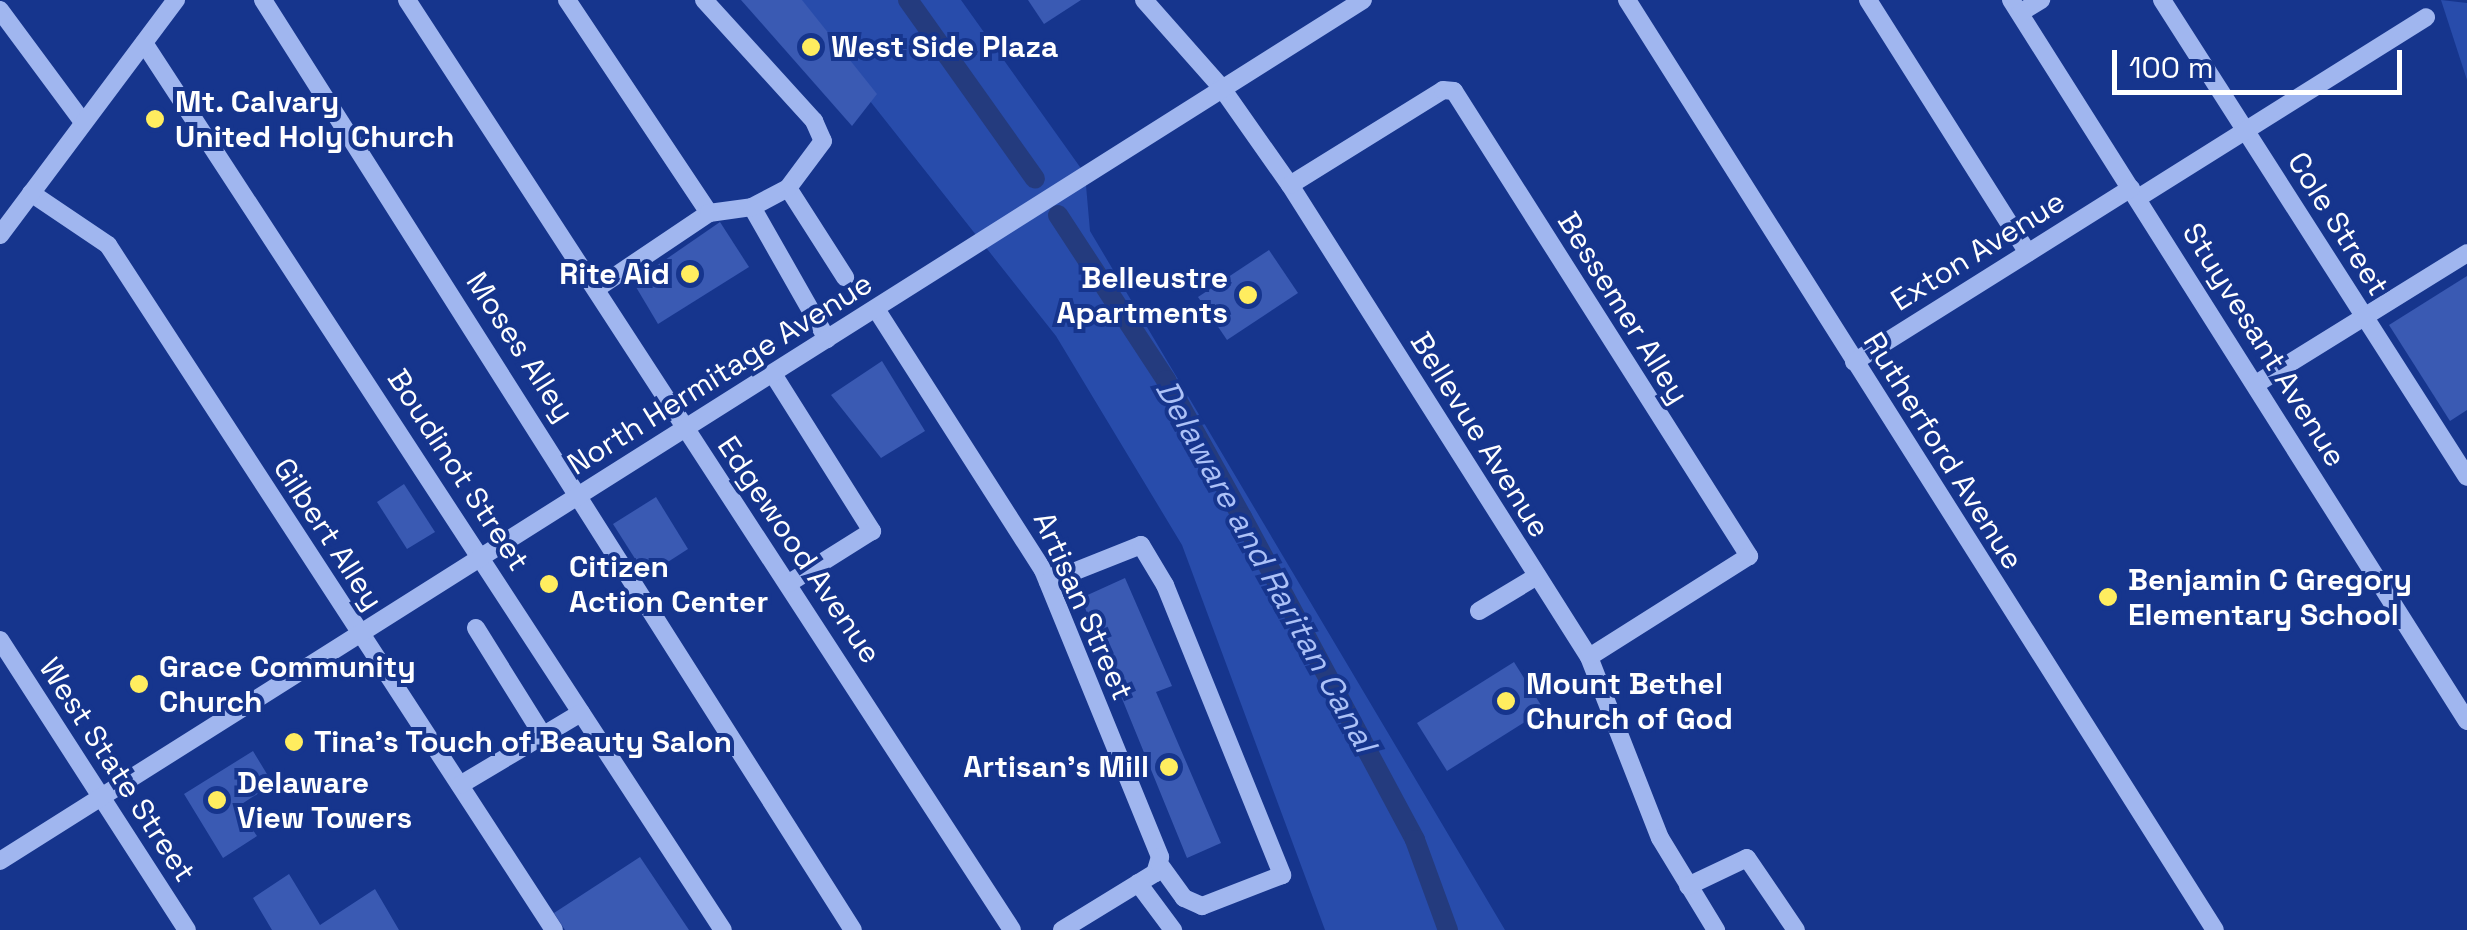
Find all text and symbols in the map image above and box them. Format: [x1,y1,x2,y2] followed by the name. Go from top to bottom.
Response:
[831,29,1058,65] place label: West Side Plaza
[2117,30,2407,92] scale bar
[800,36,822,58] marker: West Side Plaza
[2129,48,2214,87] text: 100 m
[175,84,454,154] place label: Mt. Calvary United Holy Church
[144,108,166,130] marker: Mt. Calvary United Holy Church
[2280,146,2396,302] street label: Cole Street
[1884,183,2072,319] street label: Exton Avenue
[1550,205,1696,411] street label: Bessemer Alley
[2174,216,2354,474] street label: Stuyvesant Avenue
[559,256,670,292] place label: Rite Aid
[1057,260,1228,330] place label: Belleustre Apartments
[679,263,701,285] marker: Rite Aid
[458,265,582,429] street label: Moses Alley
[561,265,879,483] street label: North Hermitage Avenue
[1237,284,1259,306] marker: Belleustre Apartments
[1402,326,1558,544] street label: Bellevue Avenue
[1855,326,2031,576] street label: Rutherford Avenue
[379,363,537,577] street label: Boudinot Street
[1148,373,1384,759] water label: Delaware and Raritan Canal
[709,429,889,671] street label: Edgewood Avenue
[265,451,391,617] street label: Gilbert Alley
[1025,506,1141,706] street label: Artisan Street
[569,549,768,620] place label: Citizen Action Center
[2128,562,2412,632] place label: Benjamin C Gregory Elementary School
[538,573,560,595] marker: Citizen Action Center
[2097,586,2119,608] marker: Benjamin C Gregory Elementary School
[159,649,416,720] place label: Grace Community Church
[31,651,203,889] street label: West State Street
[1526,666,1733,736] place label: Mount Bethel Church of God
[128,673,150,695] marker: Grace Community Church
[1495,690,1517,712] marker: Mount Bethel Church of God
[314,724,733,760] place label: Tina's Touch of Beauty Salon
[283,731,305,753] marker: Tina's Touch of Beauty Salon
[963,749,1149,785] place label: Artisan's Mill
[1158,756,1180,778] marker: Artisan's Mill
[237,765,413,836] place label: Delaware View Towers
[206,789,228,811] marker: Delaware View Towers

